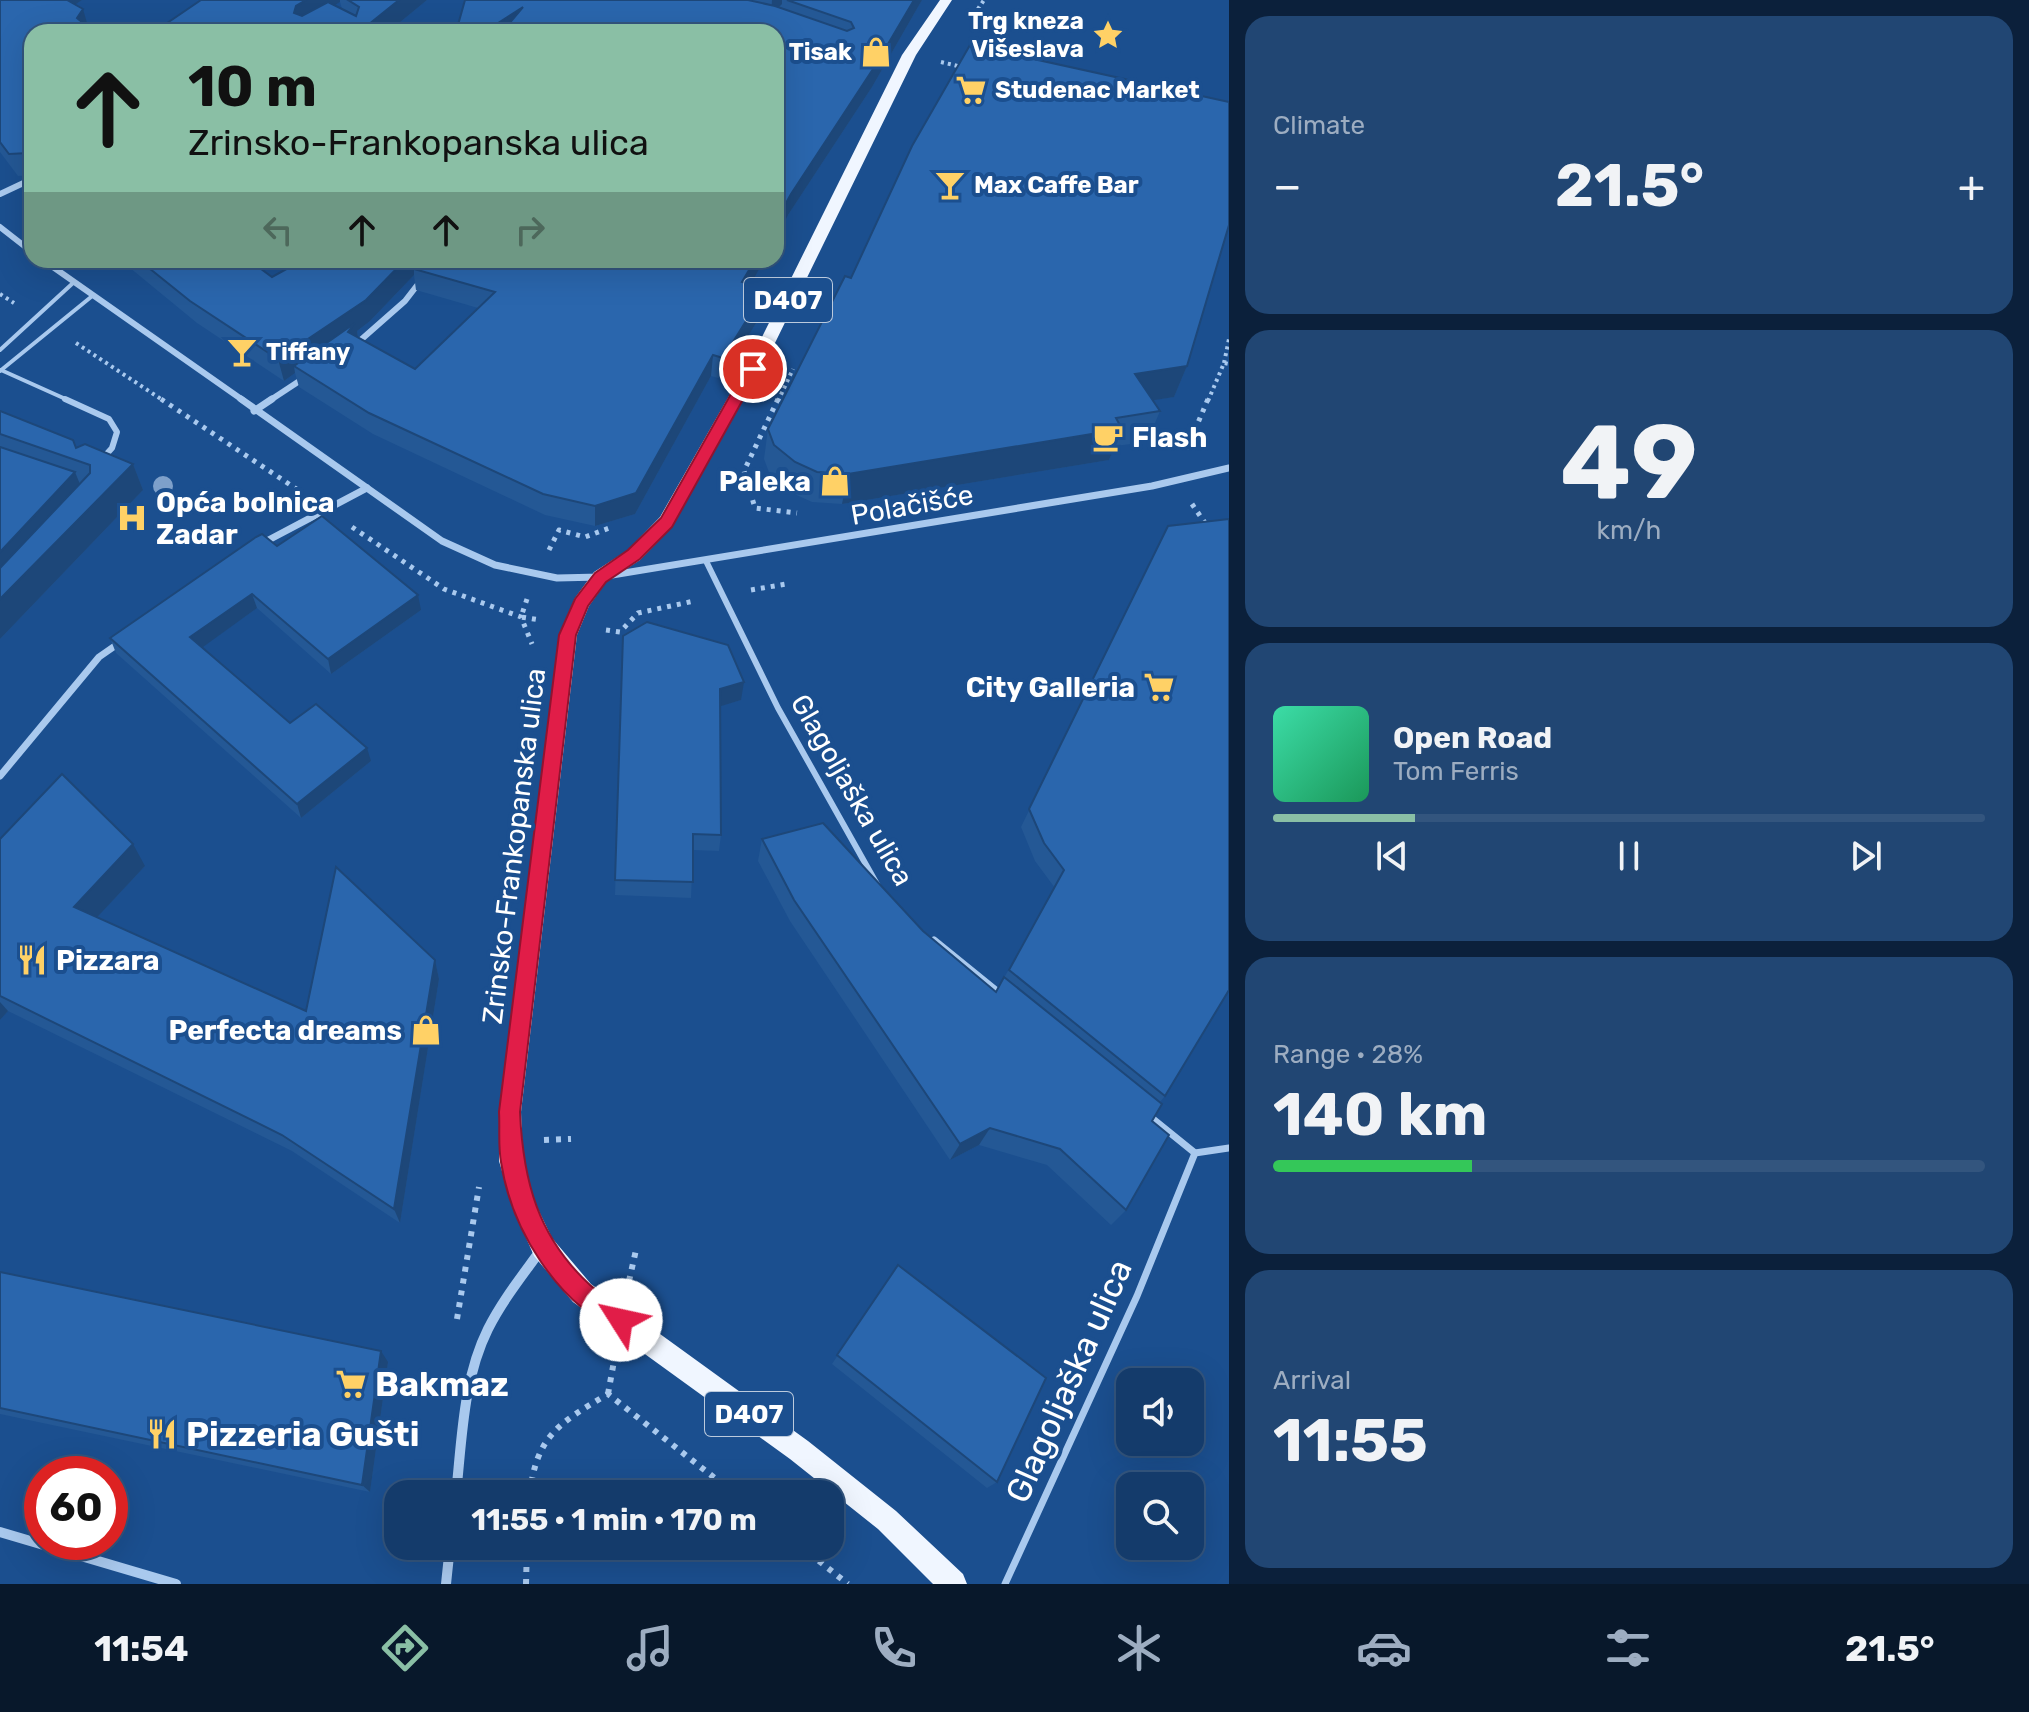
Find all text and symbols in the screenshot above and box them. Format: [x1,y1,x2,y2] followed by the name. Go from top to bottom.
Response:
[968,7,1084,63] place label: Trg kneza Višeslava
[1091,18,1125,52] place icon: Trg kneza Višeslava
[859,35,893,69] shop icon: Tisak
[789,38,852,66] place label: Tisak
[188,54,317,120] text: 10 m
[56,56,160,160] icon: ahead
[954,73,988,107] supermarket icon: Studenac Market
[995,76,1200,104] place label: Studenac Market
[1273,110,1365,141] text: Climate
[188,121,649,164] text: Zrinsko-Frankopanska ulica
[1555,150,1704,221] text: 21.5°
[1273,160,1302,212] text: −
[1958,160,1985,212] text: +
[933,168,967,202] bar icon: Max Caffe Bar
[974,171,1139,199] place label: Max Caffe Bar
[256,208,300,252] icon: left
[340,208,384,252] icon: ahead
[424,208,468,252] icon: ahead
[508,208,552,252] icon: right
[744,278,832,322] road number: D407
[225,335,259,369] bar icon: Tiffany
[719,335,787,403] pin
[266,338,350,366] place label: Tiffany
[731,347,775,391] icon: arrive
[1560,401,1698,524] text: 49
[1091,420,1125,454] cafe icon: Flash
[1132,421,1208,454] place label: Flash
[818,464,852,498] shop icon: Paleka
[719,465,811,498] place label: Paleka
[848,478,976,532] street label: Polačišće
[156,486,334,551] place label: Opća bolnica Zadar
[115,501,149,535] hospital icon: Opća bolnica Zadar
[1597,515,1661,546] text: km/h
[476,666,552,1026] street label: Zrinsko-Frankopanska ulica
[1142,670,1176,704] supermarket icon: City Galleria
[966,671,1135,704] place label: City Galleria
[784,688,920,892] street label: Glagoljaška ulica
[1393,720,1552,756] text: Open Road
[1393,756,1519,787] text: Tom Ferris
[1370,834,1414,878] icon: previous
[1607,834,1651,878] icon: pause
[1844,834,1888,878] icon: next
[15,943,49,977] restaurant icon: Pizzara
[56,944,159,977] place label: Pizzara
[409,1013,443,1047] shop icon: Perfecta dreams
[168,1014,402,1047] place label: Perfecta dreams
[1273,1039,1423,1070] text: Range · 28%
[1273,1079,1487,1150] text: 140 km
[997,1253,1141,1509] street label: Glagoljaška ulica
[579,1278,663,1362] position arrow
[375,1364,509,1405] place label: Bakmaz
[1273,1365,1351,1396] text: Arrival
[334,1367,368,1401] supermarket icon: Bakmaz
[1116,1368,1204,1560] map controls
[1116,1368,1204,1456] button: sound
[705,1392,793,1436] road number: D407
[1273,1405,1428,1476] text: 11:55
[186,1414,419,1455] place label: Pizzeria Gušti
[145,1417,179,1451] restaurant icon: Pizzeria Gušti
[24,1456,128,1560] speed limit sign: 60
[1116,1472,1204,1560] button: search
[471,1502,757,1538] text: 11:55 · 1 min · 170 m
[377,1620,433,1676] icon: directions
[622,1620,678,1676] icon: music
[866,1620,922,1676] icon: phone
[1111,1620,1167,1676] icon: climate
[1356,1620,1412,1676] icon: car
[1600,1620,1656,1676] icon: filters
[94,1627,188,1670] text: 11:54
[1845,1627,1935,1670] text: 21.5°

